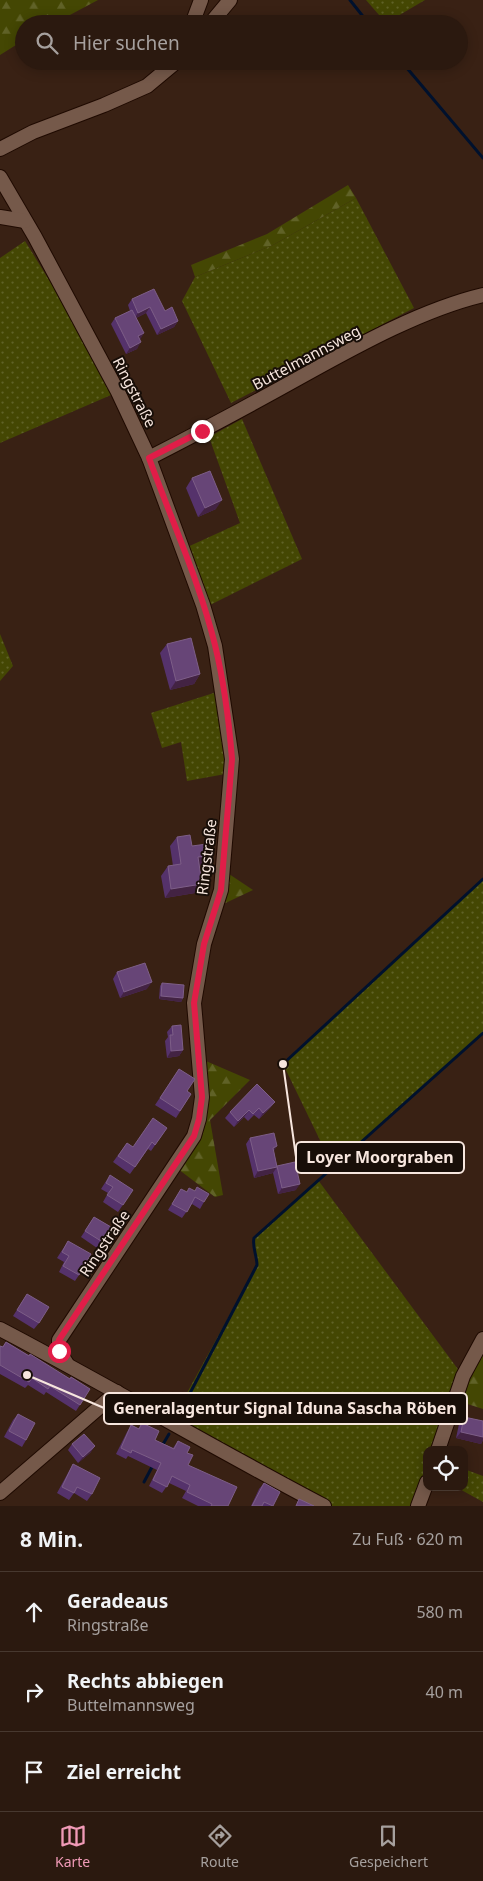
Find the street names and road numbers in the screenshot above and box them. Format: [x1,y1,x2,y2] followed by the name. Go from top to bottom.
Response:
[248,320,364,394] street label: Buttelmannsweg
[109,353,161,431] street label: Ringstraße
[191,818,221,896] street label: Ringstraße
[74,1206,134,1280] street label: Ringstraße

